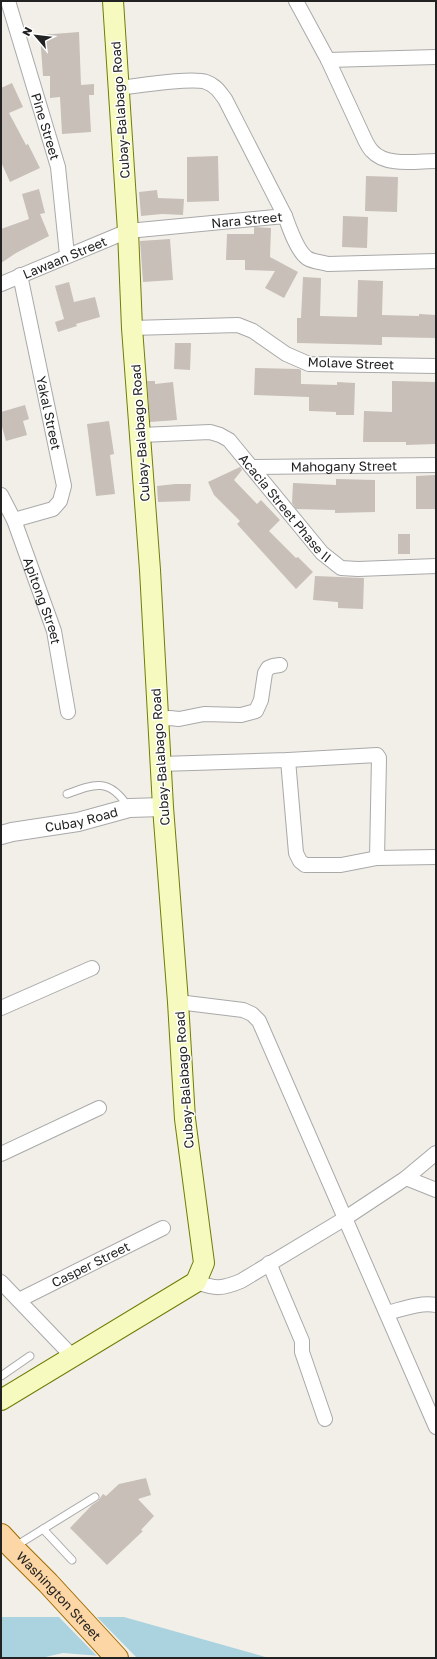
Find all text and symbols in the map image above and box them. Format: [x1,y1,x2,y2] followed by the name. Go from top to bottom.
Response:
[16,16,56,56] north arrow
[19,24,34,38] text: N
[107,41,133,179] street label: Cubay-Balabago Road
[28,91,63,162] street label: Pine Street
[211,208,283,231] street label: Nara Street
[20,233,109,282] street label: Lawaan Street
[307,353,395,373] street label: Molave Street
[127,364,153,502] street label: Cubay-Balabago Road
[33,375,65,451] street label: Yakal Street
[236,451,335,565] street label: Acacia Street Phase II
[291,457,397,475] street label: Mahogany Street
[20,555,64,645] street label: Apitong Street
[147,688,173,826] street label: Cubay-Balabago Road
[44,803,120,835] street label: Cubay Road
[171,1011,197,1149] street label: Cubay-Balabago Road
[49,1238,132,1290] street label: Casper Street
[13,1548,105,1644] street label: Washington Street

